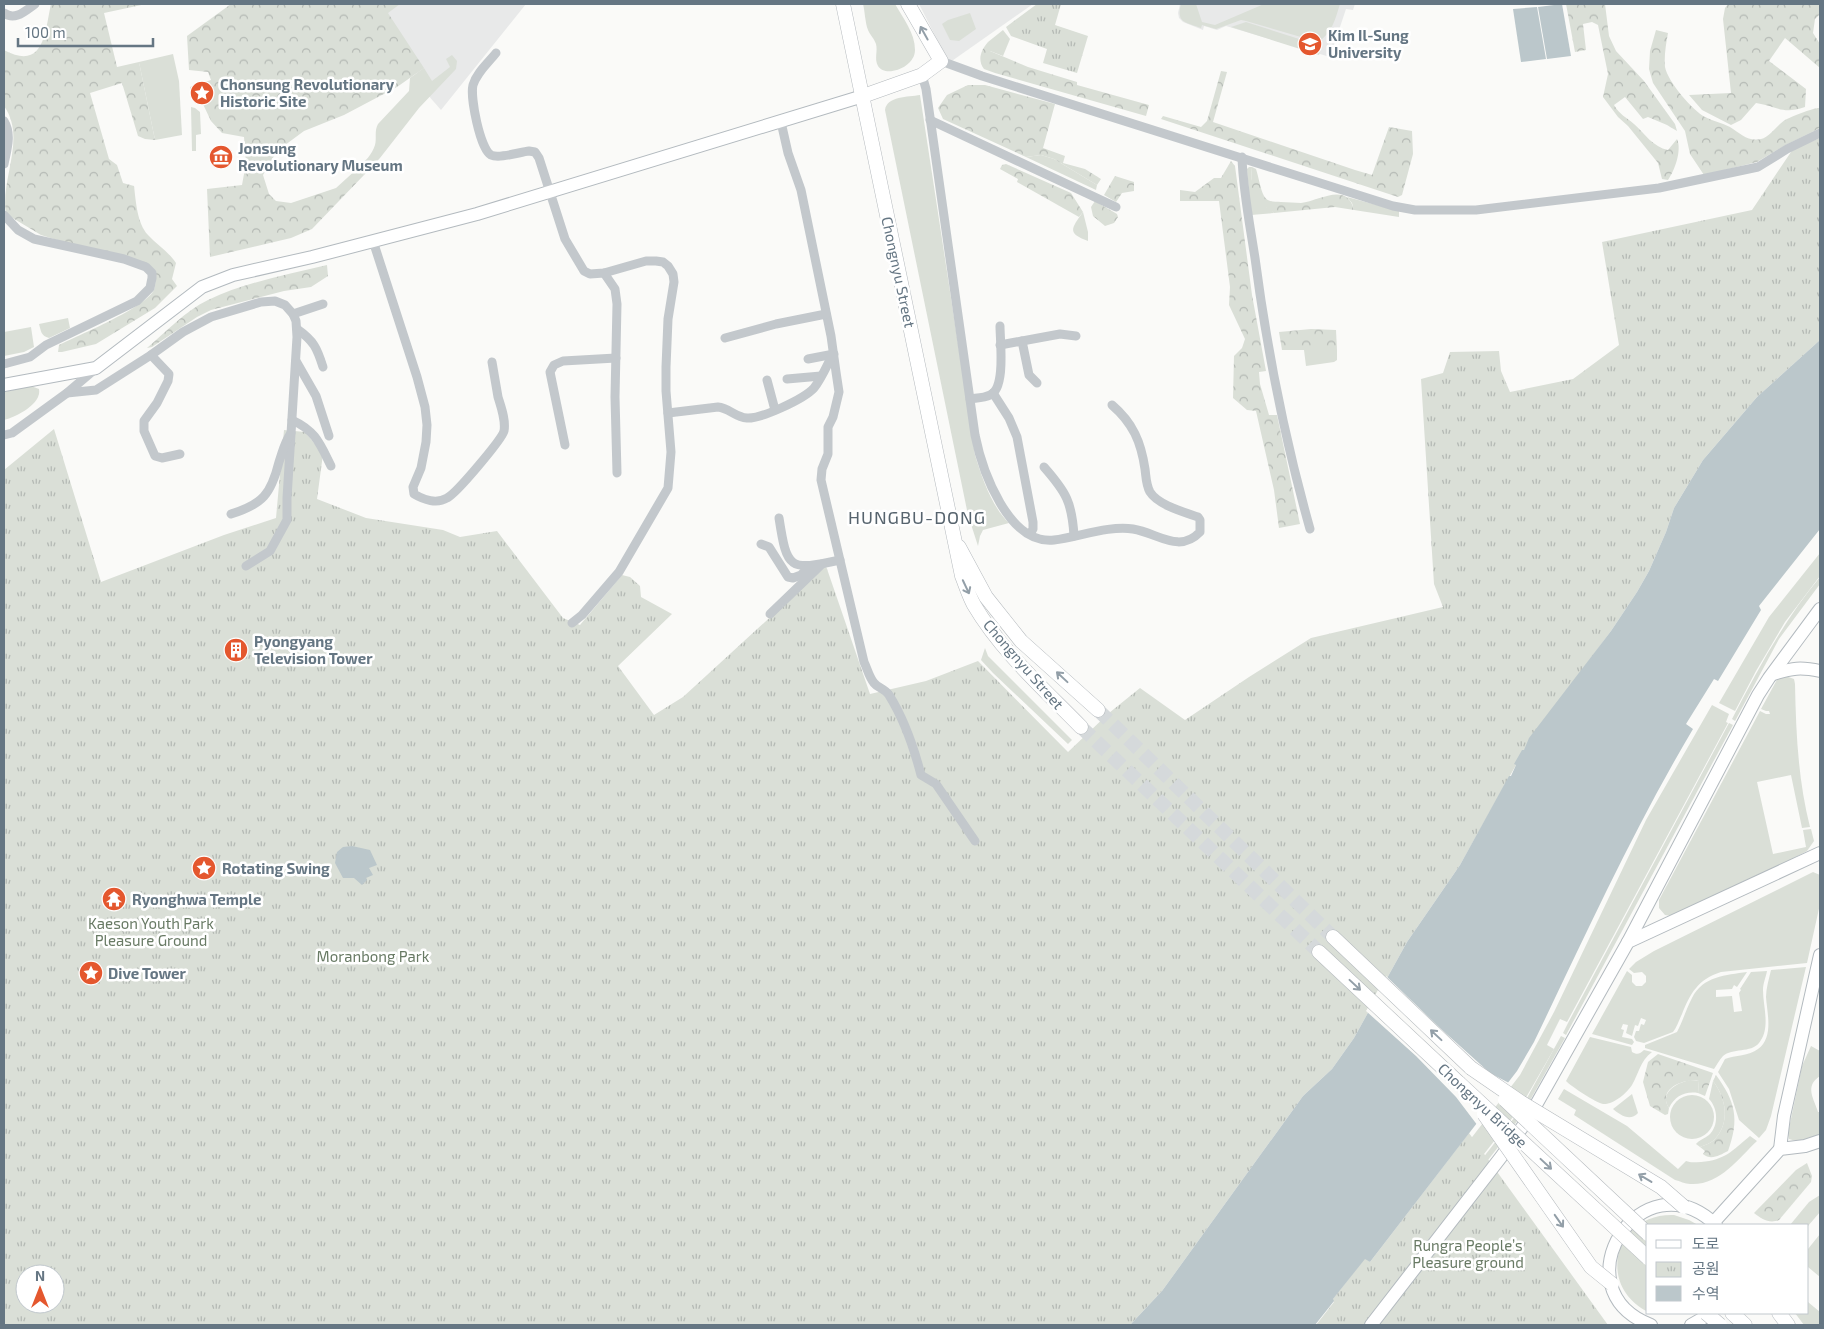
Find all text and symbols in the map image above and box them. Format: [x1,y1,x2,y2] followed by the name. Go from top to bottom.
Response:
[18,15,152,47] scale bar
[25,23,66,41] text: 100 m
[919,25,929,40] one-way arrow
[1328,26,1409,62] place label: Kim Il-Sung University
[1297,31,1323,57] school or university icon: Kim Il-Sung University
[220,75,395,110] place label: Chonsung Revolutionary Historic Site
[189,80,215,106] place icon: Chonsung Revolutionary Historic Site
[238,139,403,175] place label: Jonsung Revolutionary Museum
[208,144,234,170] museum icon: Jonsung Revolutionary Museum
[878,215,920,329] street label: Chongnyu Street
[848,506,986,528] district label: HUNGBU-DONG
[962,579,972,594] one-way arrow
[980,615,1068,713] street label: Chongnyu Street
[254,632,373,667] place label: Pyongyang Television Tower
[223,637,249,663] building icon: Pyongyang Television Tower
[1056,671,1069,682] one-way arrow
[191,855,217,881] place icon: Rotating Swing
[222,859,330,877] place label: Rotating Swing
[101,886,127,912] temple icon: Ryonghwa Temple
[132,890,261,909] place label: Ryonghwa Temple
[88,914,214,949] park label: Kaeson Youth Park Pleasure Ground
[317,947,430,965] park label: Moranbong Park
[78,960,104,986] place icon: Dive Tower
[108,964,187,982] place label: Dive Tower
[1348,980,1361,991] one-way arrow
[1429,1029,1442,1041] one-way arrow
[1435,1059,1531,1151] street label: Chongnyu Bridge
[1539,1158,1552,1169] one-way arrow
[1639,1172,1653,1182] one-way arrow
[1554,1214,1564,1228] one-way arrow
[1646,1224,1809,1314] legend
[1692,1234,1720,1252] text: 도로
[1412,1236,1524,1271] park label: Rungra People’s Pleasure ground
[1692,1259,1720,1277] text: 공원
[15,1264,65,1314] north arrow
[35,1267,45,1284] text: N
[1692,1284,1720,1302] text: 수역

